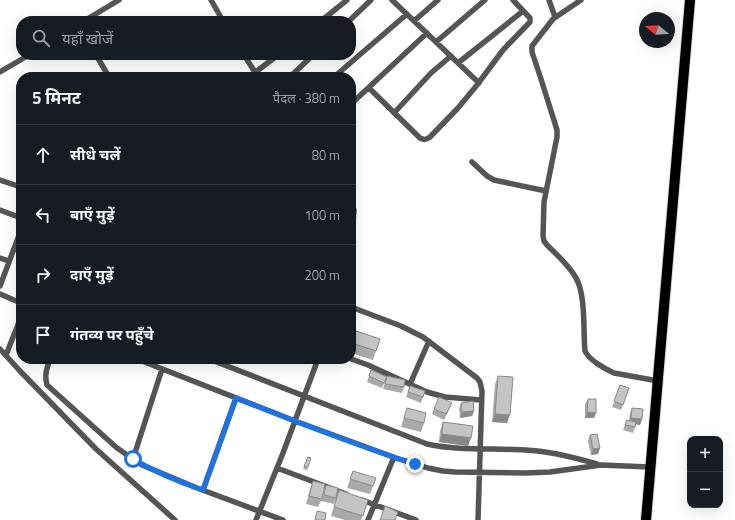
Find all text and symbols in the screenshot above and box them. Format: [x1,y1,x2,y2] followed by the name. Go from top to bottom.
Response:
[639,12,675,48] north arrow
[16,16,356,60] search box
[30,27,52,49] icon: search
[62,27,113,50] text: यहाँ खोजें
[32,85,81,111] text: 5 मिनट
[273,88,340,108] text: पैदल · 380 m
[70,143,121,166] text: सीधे चलें
[32,144,54,166] icon: ahead
[312,145,340,165] text: 80 m
[70,203,114,226] text: बाएँ मुड़ें
[32,204,54,226] icon: left
[304,205,340,225] text: 100 m
[70,263,114,286] text: दाएँ मुड़ें
[32,264,54,286] icon: right
[304,265,340,285] text: 200 m
[70,323,154,346] text: गंतव्य पर पहुँचे
[32,324,54,346] icon: arrive
[687,436,723,508] map controls
[687,436,723,472] button: +
[124,450,142,468] route start
[406,455,424,473] route end
[687,472,723,508] button: −

